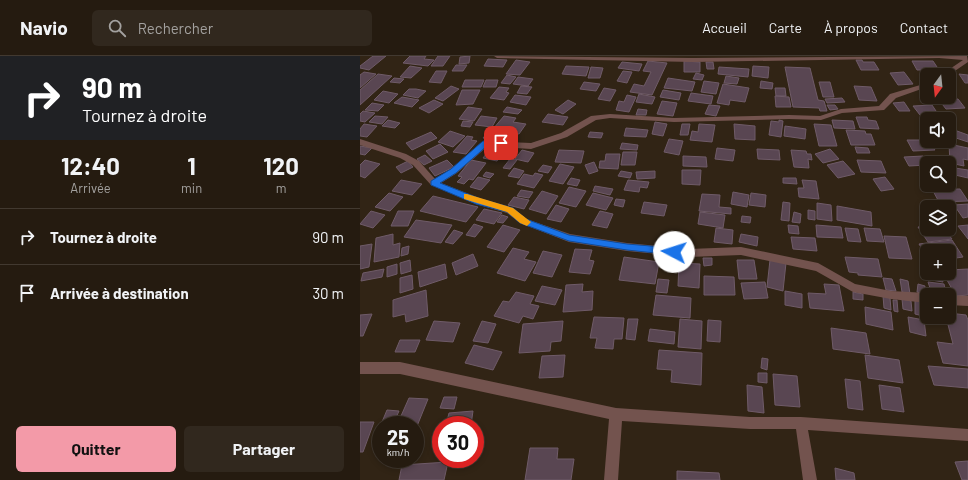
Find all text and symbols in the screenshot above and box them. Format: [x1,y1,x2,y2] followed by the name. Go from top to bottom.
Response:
[92,10,372,46] search box
[20,16,68,39] text: Navio
[106,17,128,39] icon: search
[138,19,213,37] text: Rechercher
[702,19,747,36] text: Accueil
[769,19,802,36] text: Carte
[824,19,878,36] text: À propos
[900,19,948,36] text: Contact
[920,68,956,104] north arrow
[920,68,956,324] map controls
[82,70,142,104] text: 90 m
[16,72,68,124] icon: right
[82,104,207,126] text: Tournez à droite
[920,112,956,148] button: sound
[484,126,518,160] pin
[490,132,512,154] icon: arrive
[61,151,120,180] text: 12:40
[187,151,196,180] text: 1
[263,151,299,180] text: 120
[920,156,956,192] button: search
[70,180,111,196] text: Arrivée
[181,180,202,196] text: min
[276,180,286,196] text: m
[920,200,956,236] button: layers
[16,226,38,248] icon: right
[50,228,157,246] text: Tournez à droite
[312,228,344,246] text: 90 m
[653,231,695,273] position arrow
[920,244,956,280] button: +
[16,282,38,304] icon: arrive
[50,284,189,302] text: Arrivée à destination
[312,284,344,302] text: 30 m
[920,288,956,324] button: −
[432,416,484,468] speed limit sign: 30
[387,425,409,449] text: 25
[16,426,176,472] button: Quitter
[184,426,344,472] button: Partager
[387,446,409,458] text: km/h

